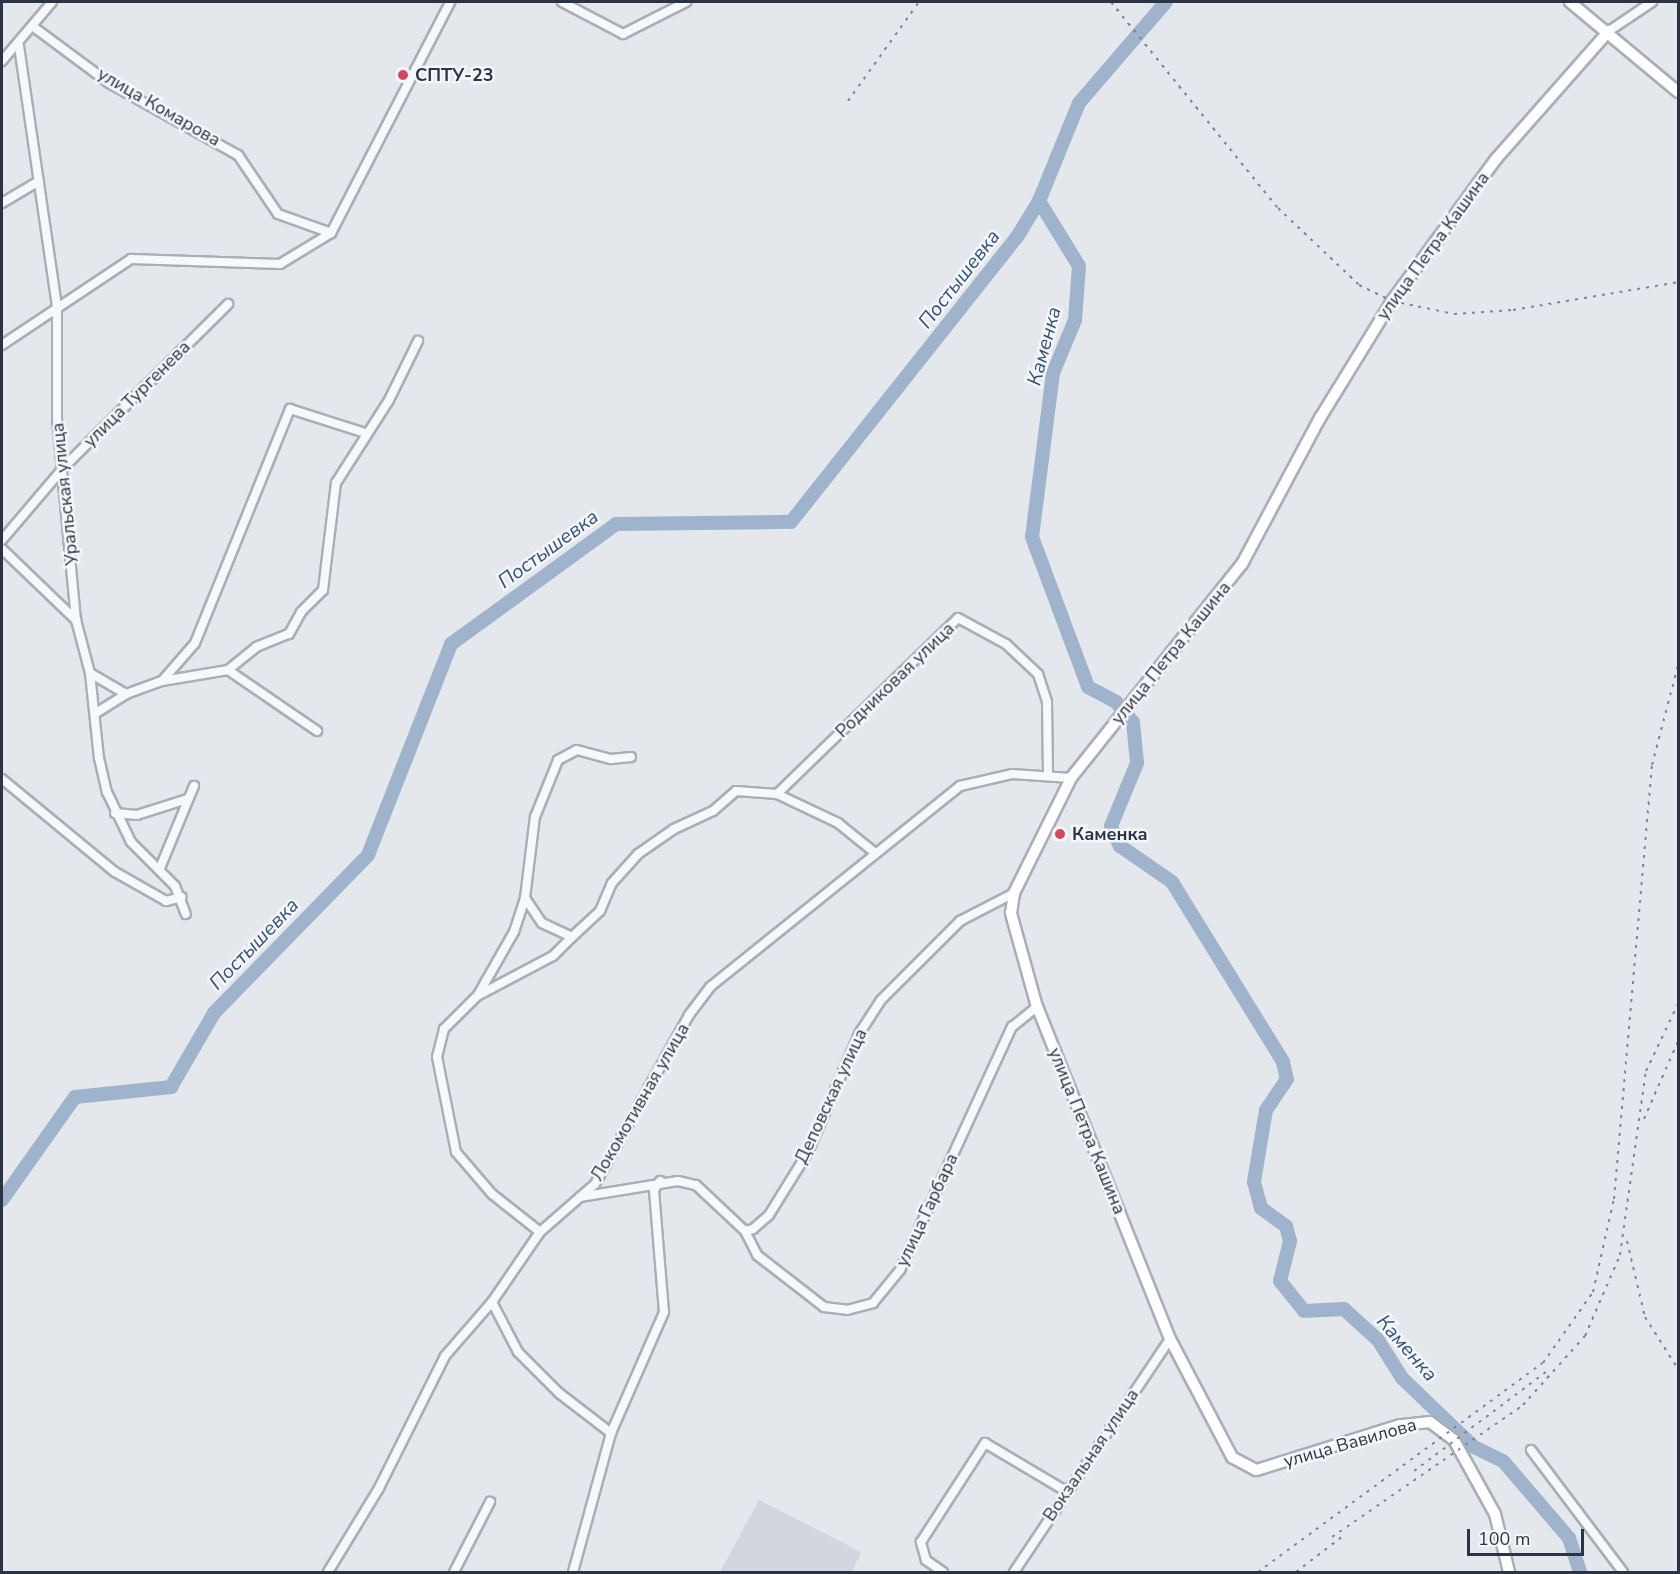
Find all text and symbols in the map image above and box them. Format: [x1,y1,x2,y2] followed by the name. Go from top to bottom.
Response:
[94,63,224,151] street label: улица Комарова
[415,64,493,86] place label: СПТУ-23
[396,68,410,82] marker: СПТУ-23
[1372,168,1494,324] street label: улица Петра Кашина
[913,225,1005,333] water label: Постышевка
[1022,304,1066,388] water label: Каменка
[79,336,195,452] street label: улица Тургенева
[47,422,83,566] street label: Уральская улица
[493,504,603,594] water label: Постышевка
[1107,577,1235,729] street label: улица Петра Кашина
[831,618,959,742] street label: Родниковая улица
[1072,823,1148,845] place label: Каменка
[1053,827,1067,841] marker: Каменка
[204,893,304,995] water label: Постышевка
[586,1019,694,1185] street label: Локомотивная улица
[790,1025,872,1167] street label: Деповская улица
[1044,1045,1130,1217] street label: улица Петра Кашина
[891,1150,963,1270] street label: улица Гарбара
[1371,1310,1443,1386] water label: Каменка
[1039,1385,1143,1525] street label: Вокзальная улица
[1281,1414,1419,1472] street label: улица Вавилова
[1470,1517,1587,1555] scale bar
[1478,1527,1530,1551] text: 100 m

